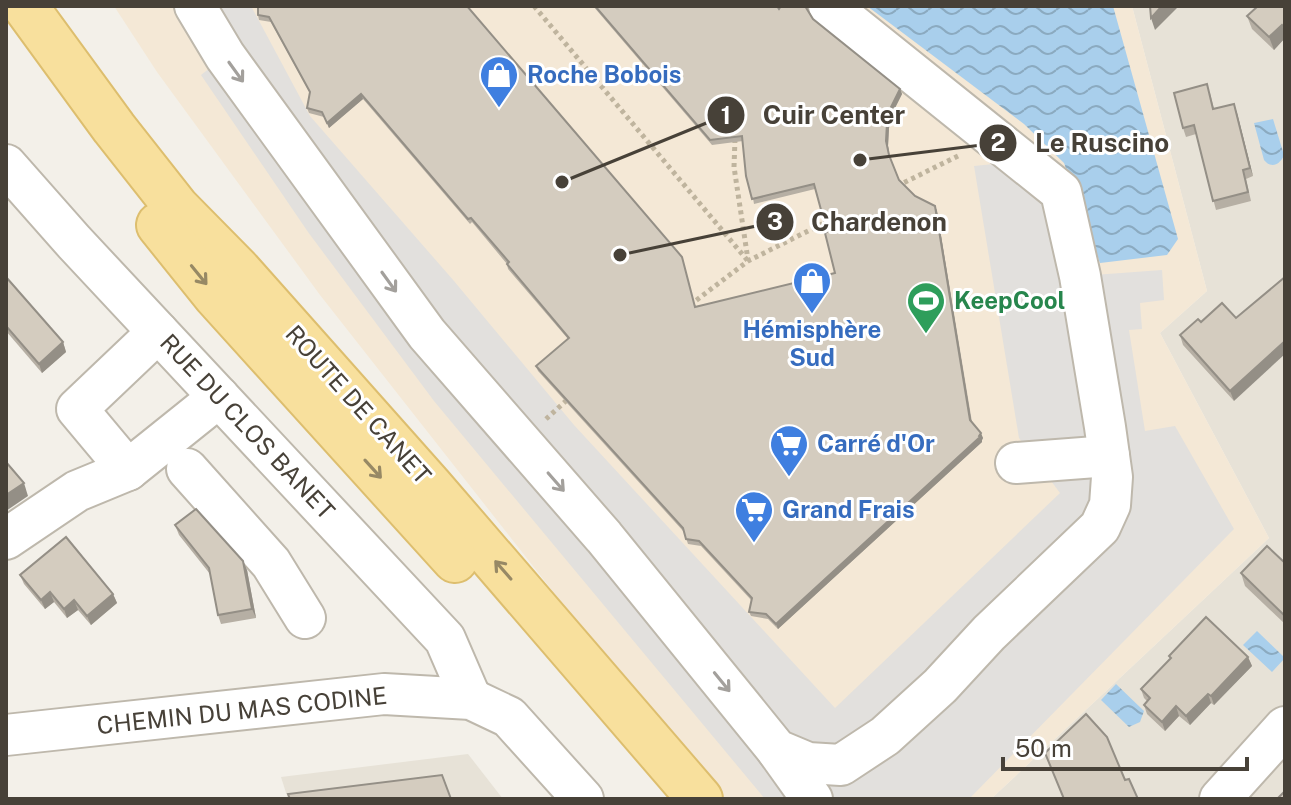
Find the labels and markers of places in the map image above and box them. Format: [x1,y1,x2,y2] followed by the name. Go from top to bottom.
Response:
[478,54,520,109] shop icon: Roche Bobois
[527,60,681,88] place label: Roche Bobois
[706,90,921,140] callout: Cuir Center
[978,118,1185,168] callout: Le Ruscino
[755,197,963,247] callout: Chardenon
[791,260,833,315] shop icon: Hémisphère Sud
[905,280,947,335] sports icon: KeepCool
[954,286,1065,314] place label: KeepCool
[743,315,881,371] place label: Hémisphère Sud
[768,423,810,478] supermarket icon: Carré d'Or
[817,429,935,457] place label: Carré d'Or
[733,489,775,544] supermarket icon: Grand Frais
[782,495,915,523] place label: Grand Frais

